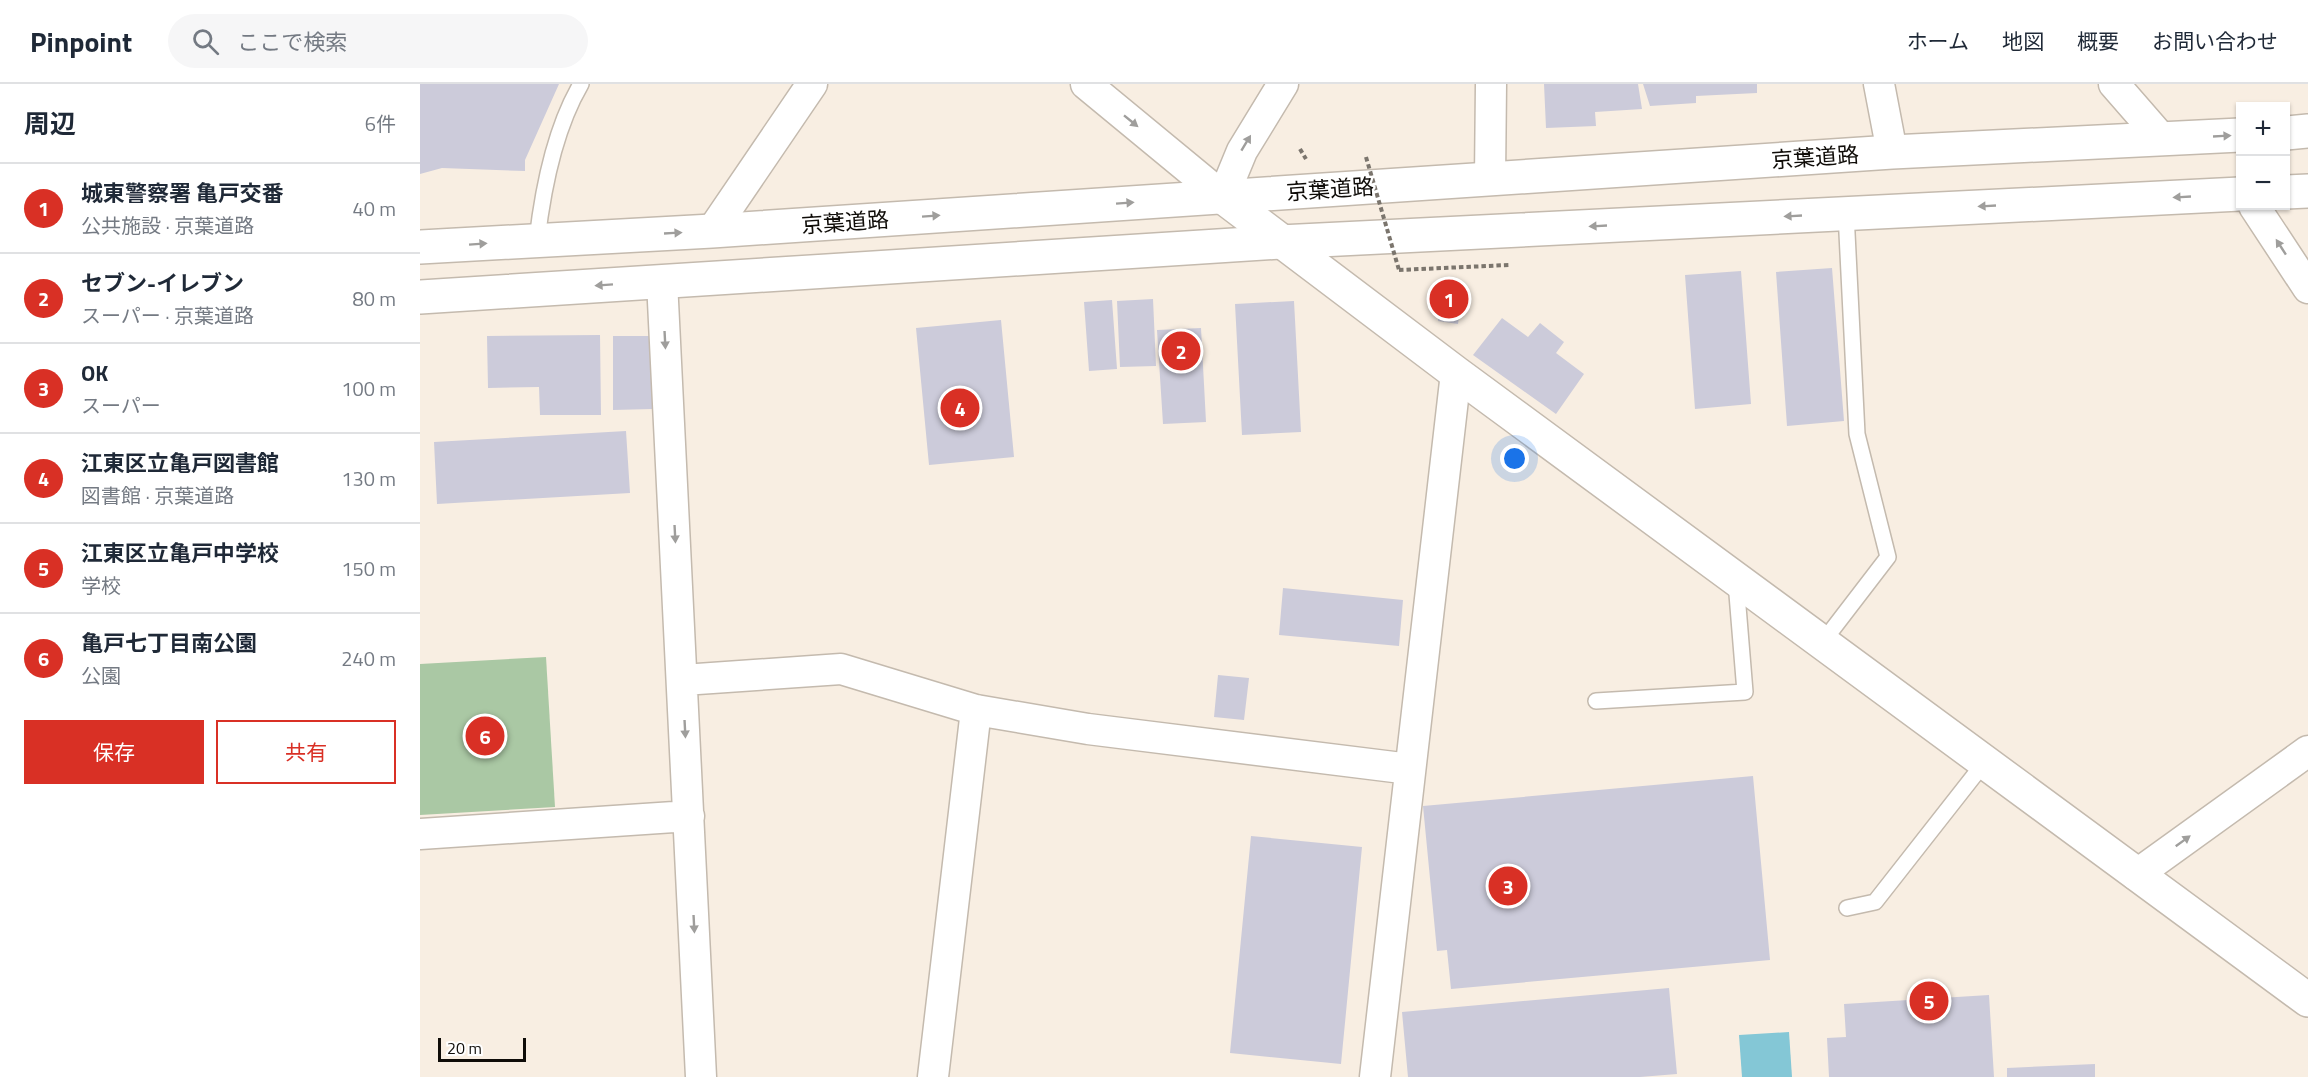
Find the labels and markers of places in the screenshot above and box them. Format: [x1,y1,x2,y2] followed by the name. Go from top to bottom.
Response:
[1430,276,1468,322] pin: 1
[1162,328,1200,374] pin: 2
[940,386,980,430] pin: 4
[466,714,504,758] pin: 6
[1488,864,1528,908] pin: 3
[1910,978,1948,1024] pin: 5

